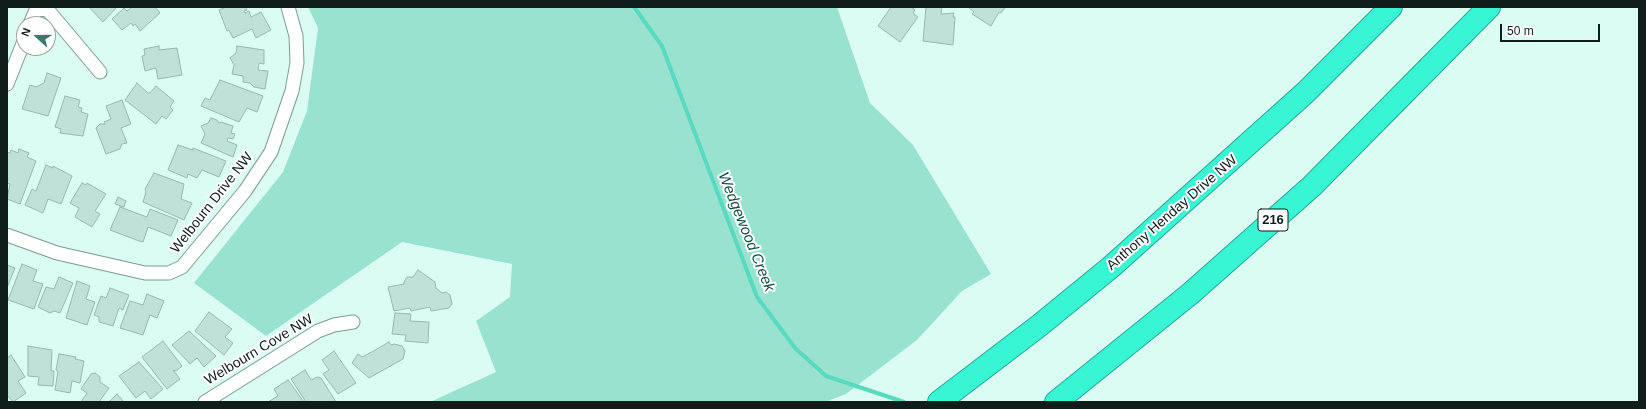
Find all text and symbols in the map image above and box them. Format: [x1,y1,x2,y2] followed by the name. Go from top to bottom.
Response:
[16,16,56,56] north arrow
[1502,16,1602,42] scale bar
[1507,24,1534,38] text: 50 m
[19,26,33,38] text: N
[167,149,257,257] street label: Welbourn Drive NW
[1103,152,1241,274] street label: Anthony Henday Drive NW
[714,170,778,294] water label: Wedgewood Creek
[1258,209,1288,231] road number: 216
[202,311,316,389] street label: Welbourn Cove NW

